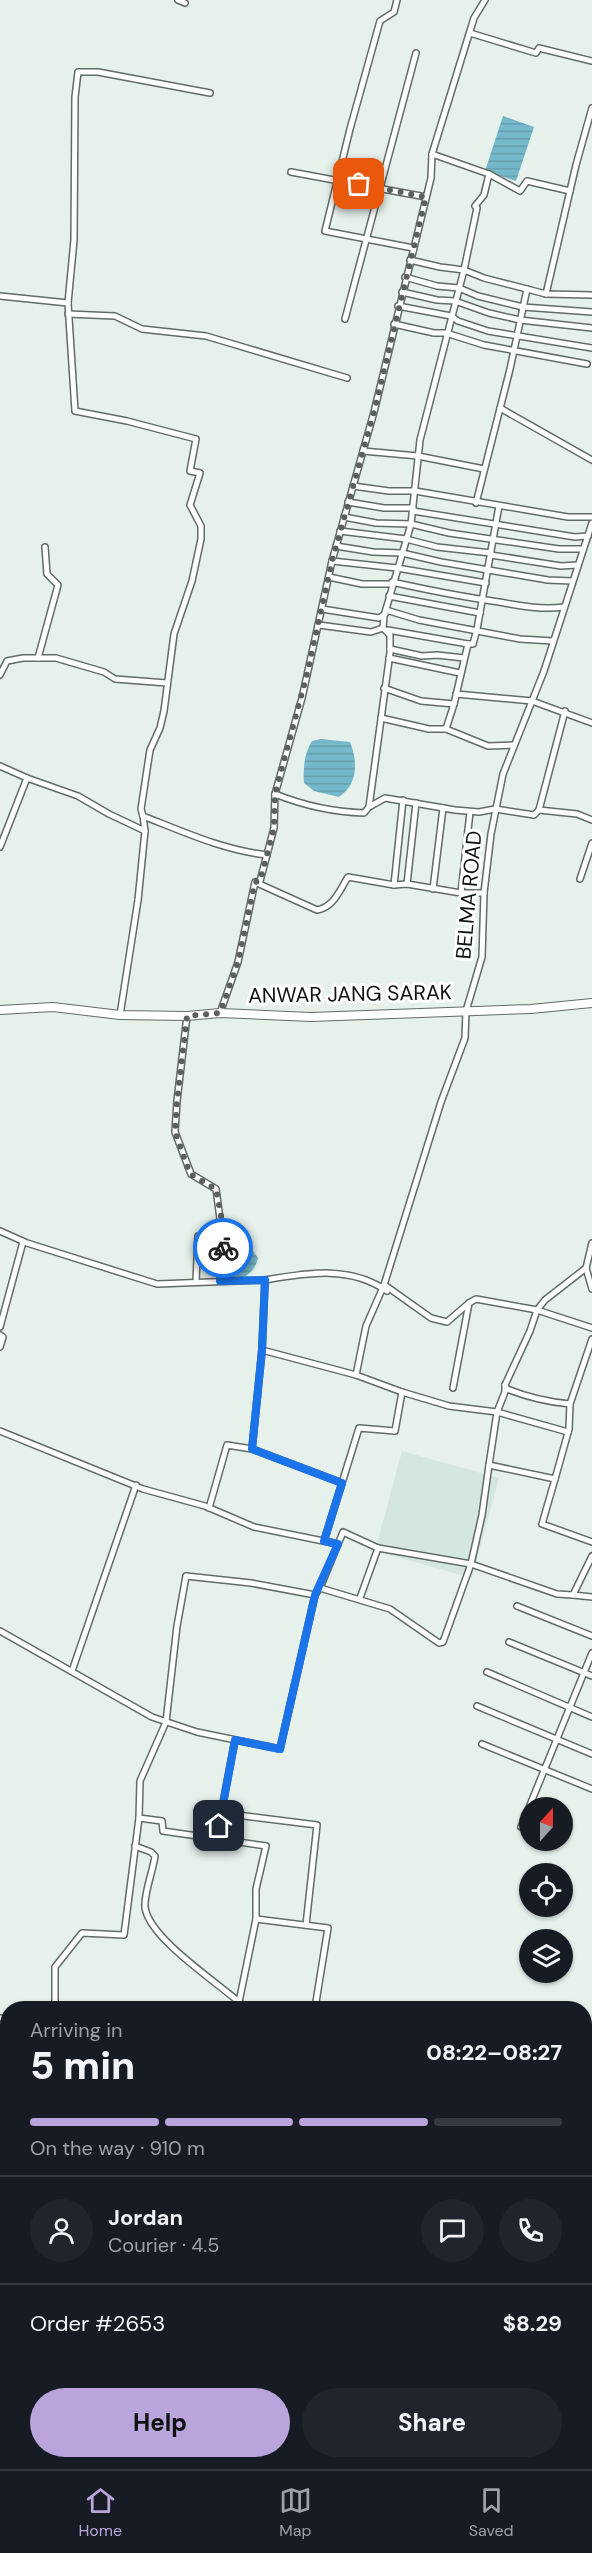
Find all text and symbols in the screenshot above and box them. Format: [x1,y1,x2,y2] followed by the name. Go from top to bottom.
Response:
[333,158,384,209] pin
[342,167,375,200] icon: bag
[449,830,489,960] street label: BELMA ROAD
[248,978,452,1010] street label: ANWAR JANG SARAK
[193,1218,253,1278] courier
[207,1232,240,1265] icon: bike
[519,1797,573,1851] north arrow
[519,1797,573,1983] map controls
[193,1800,244,1851] pin
[202,1809,235,1842] icon: home
[519,1863,573,1917] button: locate
[519,1929,573,1983] button: layers
[30,2017,122,2043] text: Arriving in
[426,2038,562,2067] text: 08:22–08:27
[30,2040,135,2091] text: 5 min
[30,2135,205,2161] text: On the way · 910 m
[30,2199,93,2262] button: person
[421,2199,484,2262] button: chat
[499,2199,562,2262] button: phone
[108,2203,183,2232] text: Jordan
[108,2232,220,2258] text: Courier · 4.5
[30,2309,165,2338] text: Order #2653
[503,2309,562,2338] text: $8.29
[30,2388,290,2457] button: Help
[302,2388,562,2457] button: Share
[78,2484,122,2541] tab: Home
[279,2484,312,2541] tab: Map
[469,2484,514,2541] tab: Saved

